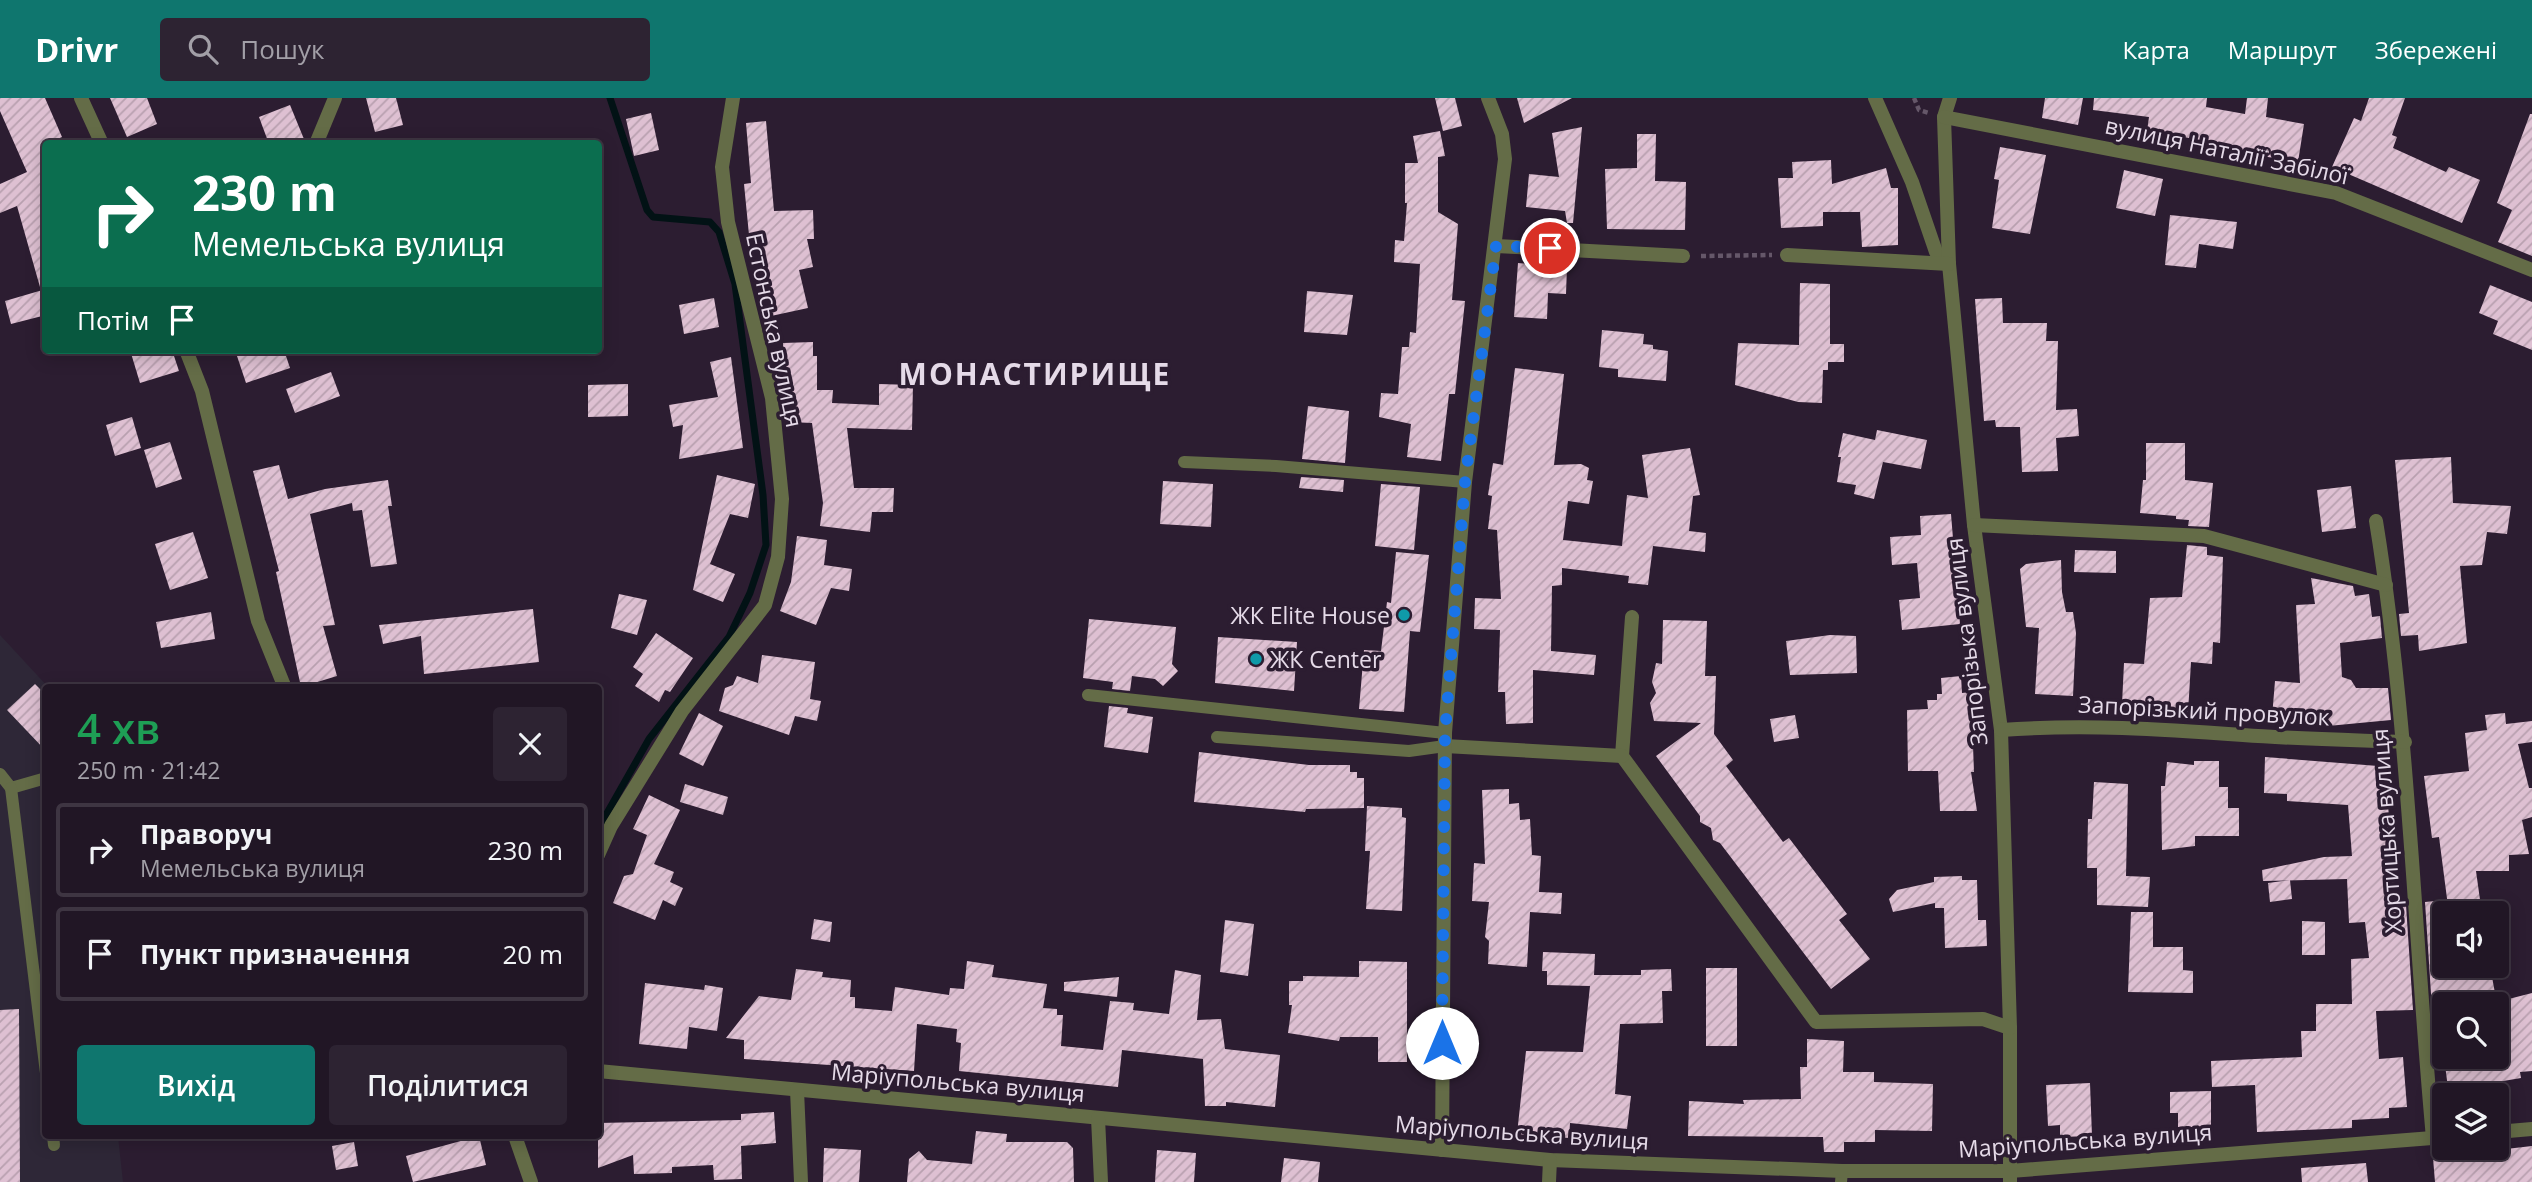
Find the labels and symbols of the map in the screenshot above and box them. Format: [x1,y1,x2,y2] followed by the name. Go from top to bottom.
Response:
[2102,109,2353,192] street label: вулиця Наталії Забілої
[1520,218,1580,278] pin
[739,230,811,430] street label: Естонська вулиця
[899,353,1171,394] district label: МОНАСТИРИЩЕ
[1937,536,1995,748] street label: Запорізька вулиця
[1230,599,1390,631] place label: ЖК Elite House
[1396,607,1412,623] marker: ЖК Elite House
[1270,643,1382,675] place label: ЖК Center
[1248,651,1264,667] marker: ЖК Center
[2077,687,2331,733] street label: Запорізький провулок
[2363,728,2409,934] street label: Хортицька вулиця
[1405,1006,1479,1080] position arrow
[830,1055,1086,1109] street label: Маріупольська вулиця
[1394,1107,1650,1157] street label: Маріупольська вулиця
[1957,1115,2213,1165] street label: Маріупольська вулиця

